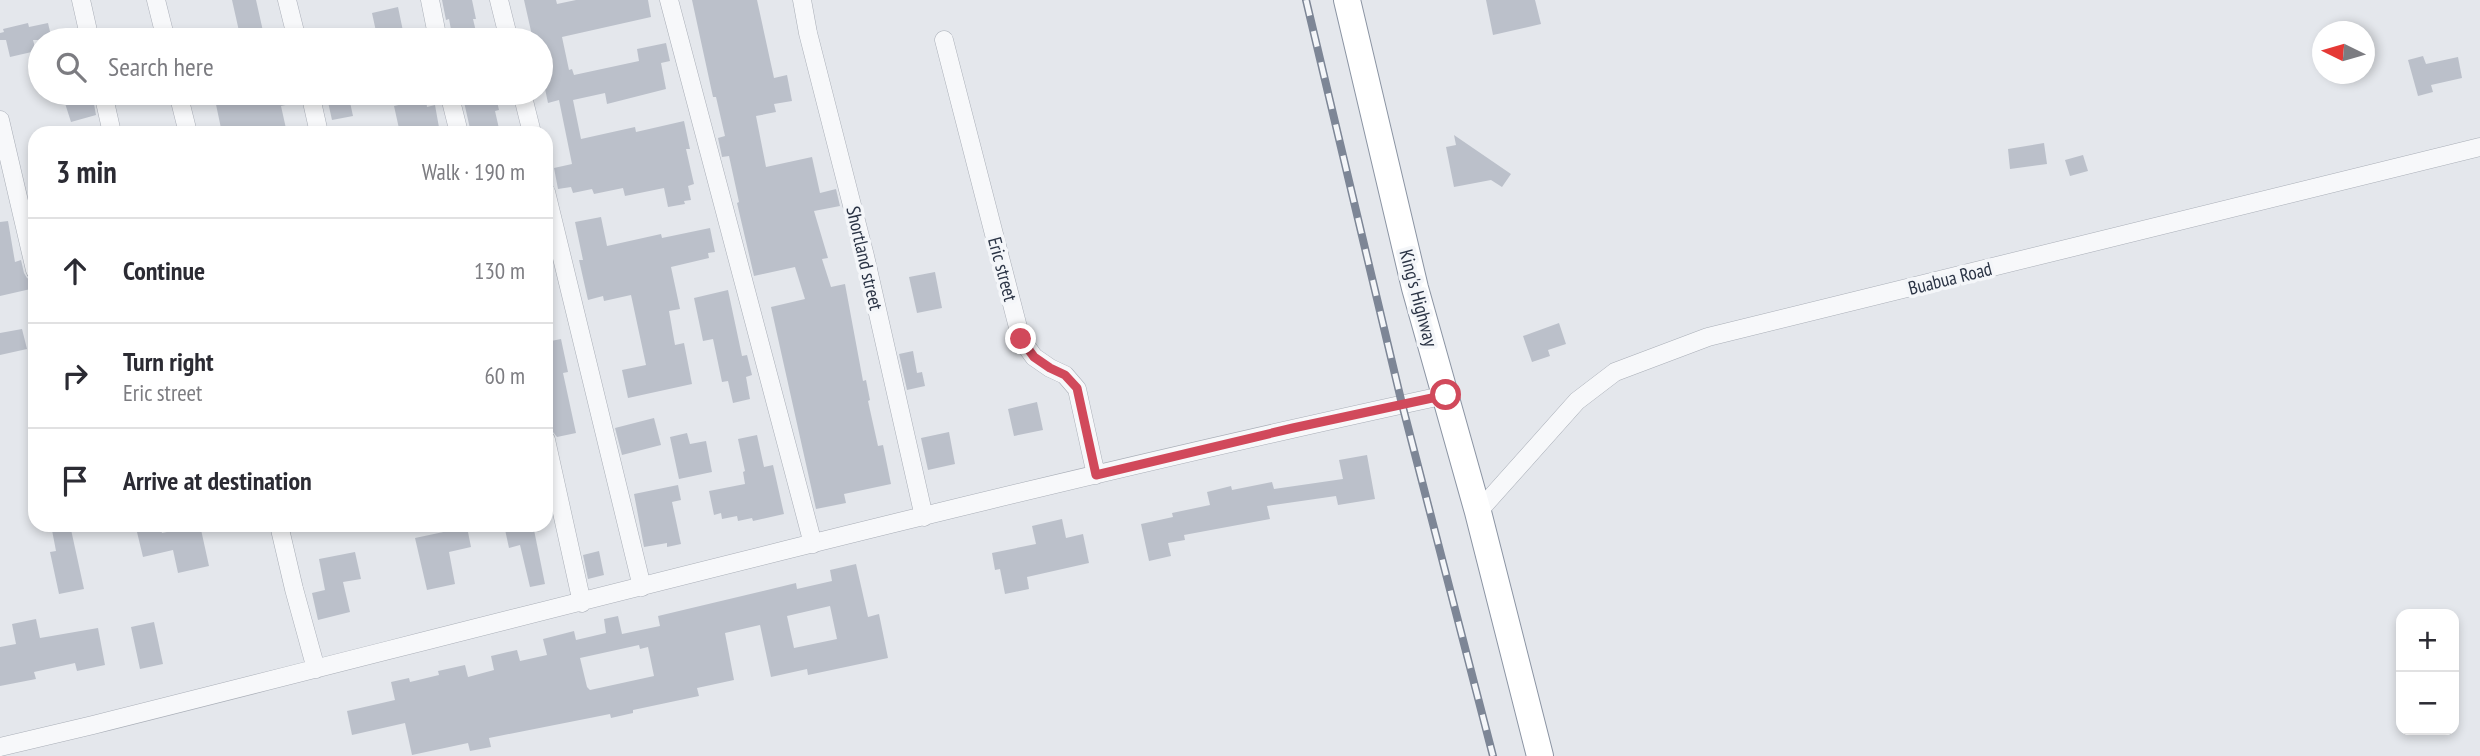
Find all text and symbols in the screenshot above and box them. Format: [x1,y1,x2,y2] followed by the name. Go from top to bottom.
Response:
[2312,21,2375,84] north arrow
[28,28,553,105] search box
[52,48,90,86] icon: search
[108,50,214,83] text: Search here
[56,152,117,191] text: 3 min
[422,157,525,186] text: Walk · 190 m
[841,204,889,313] street label: Shortland street
[983,234,1023,305] street label: Eric street
[1394,247,1444,350] street label: King's Highway
[56,252,94,290] icon: ahead
[123,254,205,287] text: Continue
[474,256,525,285] text: 130 m
[1906,256,1994,300] street label: Buabua Road
[1005,323,1036,354] route end
[123,345,214,378] text: Turn right
[56,357,94,395] icon: right
[484,361,525,390] text: 60 m
[123,378,202,407] text: Eric street
[1430,379,1461,410] route start
[56,462,94,500] icon: arrive
[123,464,312,497] text: Arrive at destination
[2396,609,2459,735] map controls
[2396,609,2459,672] button: +
[2396,672,2459,735] button: −

